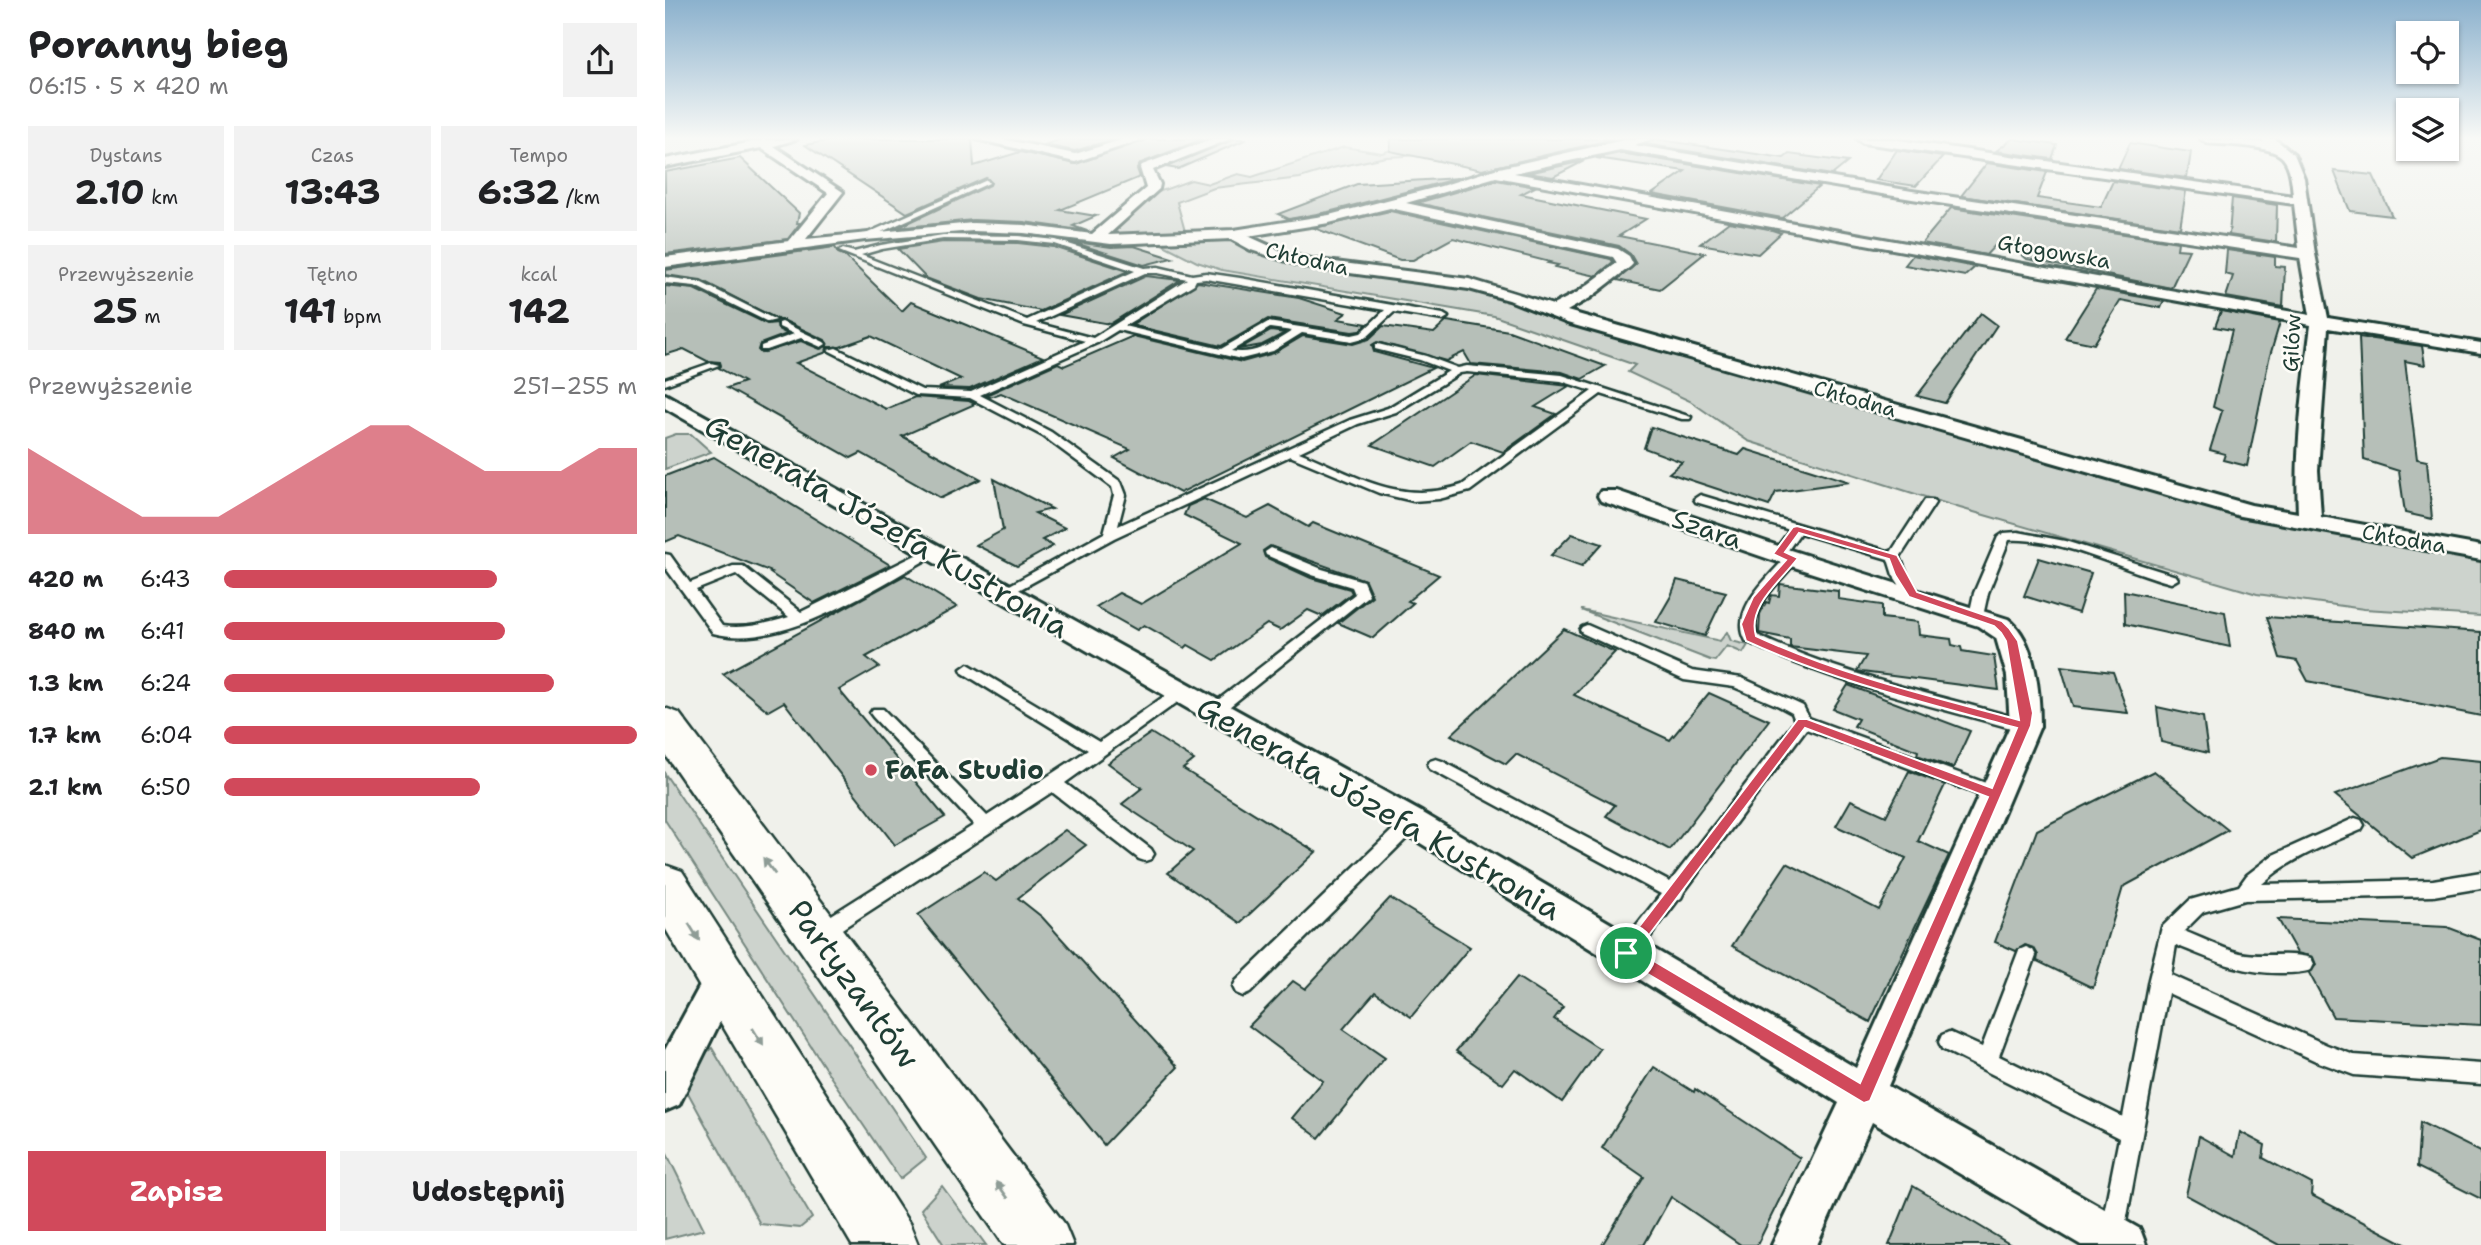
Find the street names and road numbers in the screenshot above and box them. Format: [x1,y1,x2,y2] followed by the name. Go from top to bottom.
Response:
[1995,228,2113,276] street label: Głogowska
[1263,236,1351,282] street label: Chłodna
[2276,313,2308,373] street label: Gilów
[1810,374,1900,424] street label: Chłodna
[697,403,1077,648] street label: Generała Józefa Kustronia
[1668,500,1747,557] street label: Szara
[2360,518,2448,560] street label: Chłodna
[1189,685,1569,930] street label: Generała Józefa Kustronia
[778,891,930,1077] street label: Partyzantów

